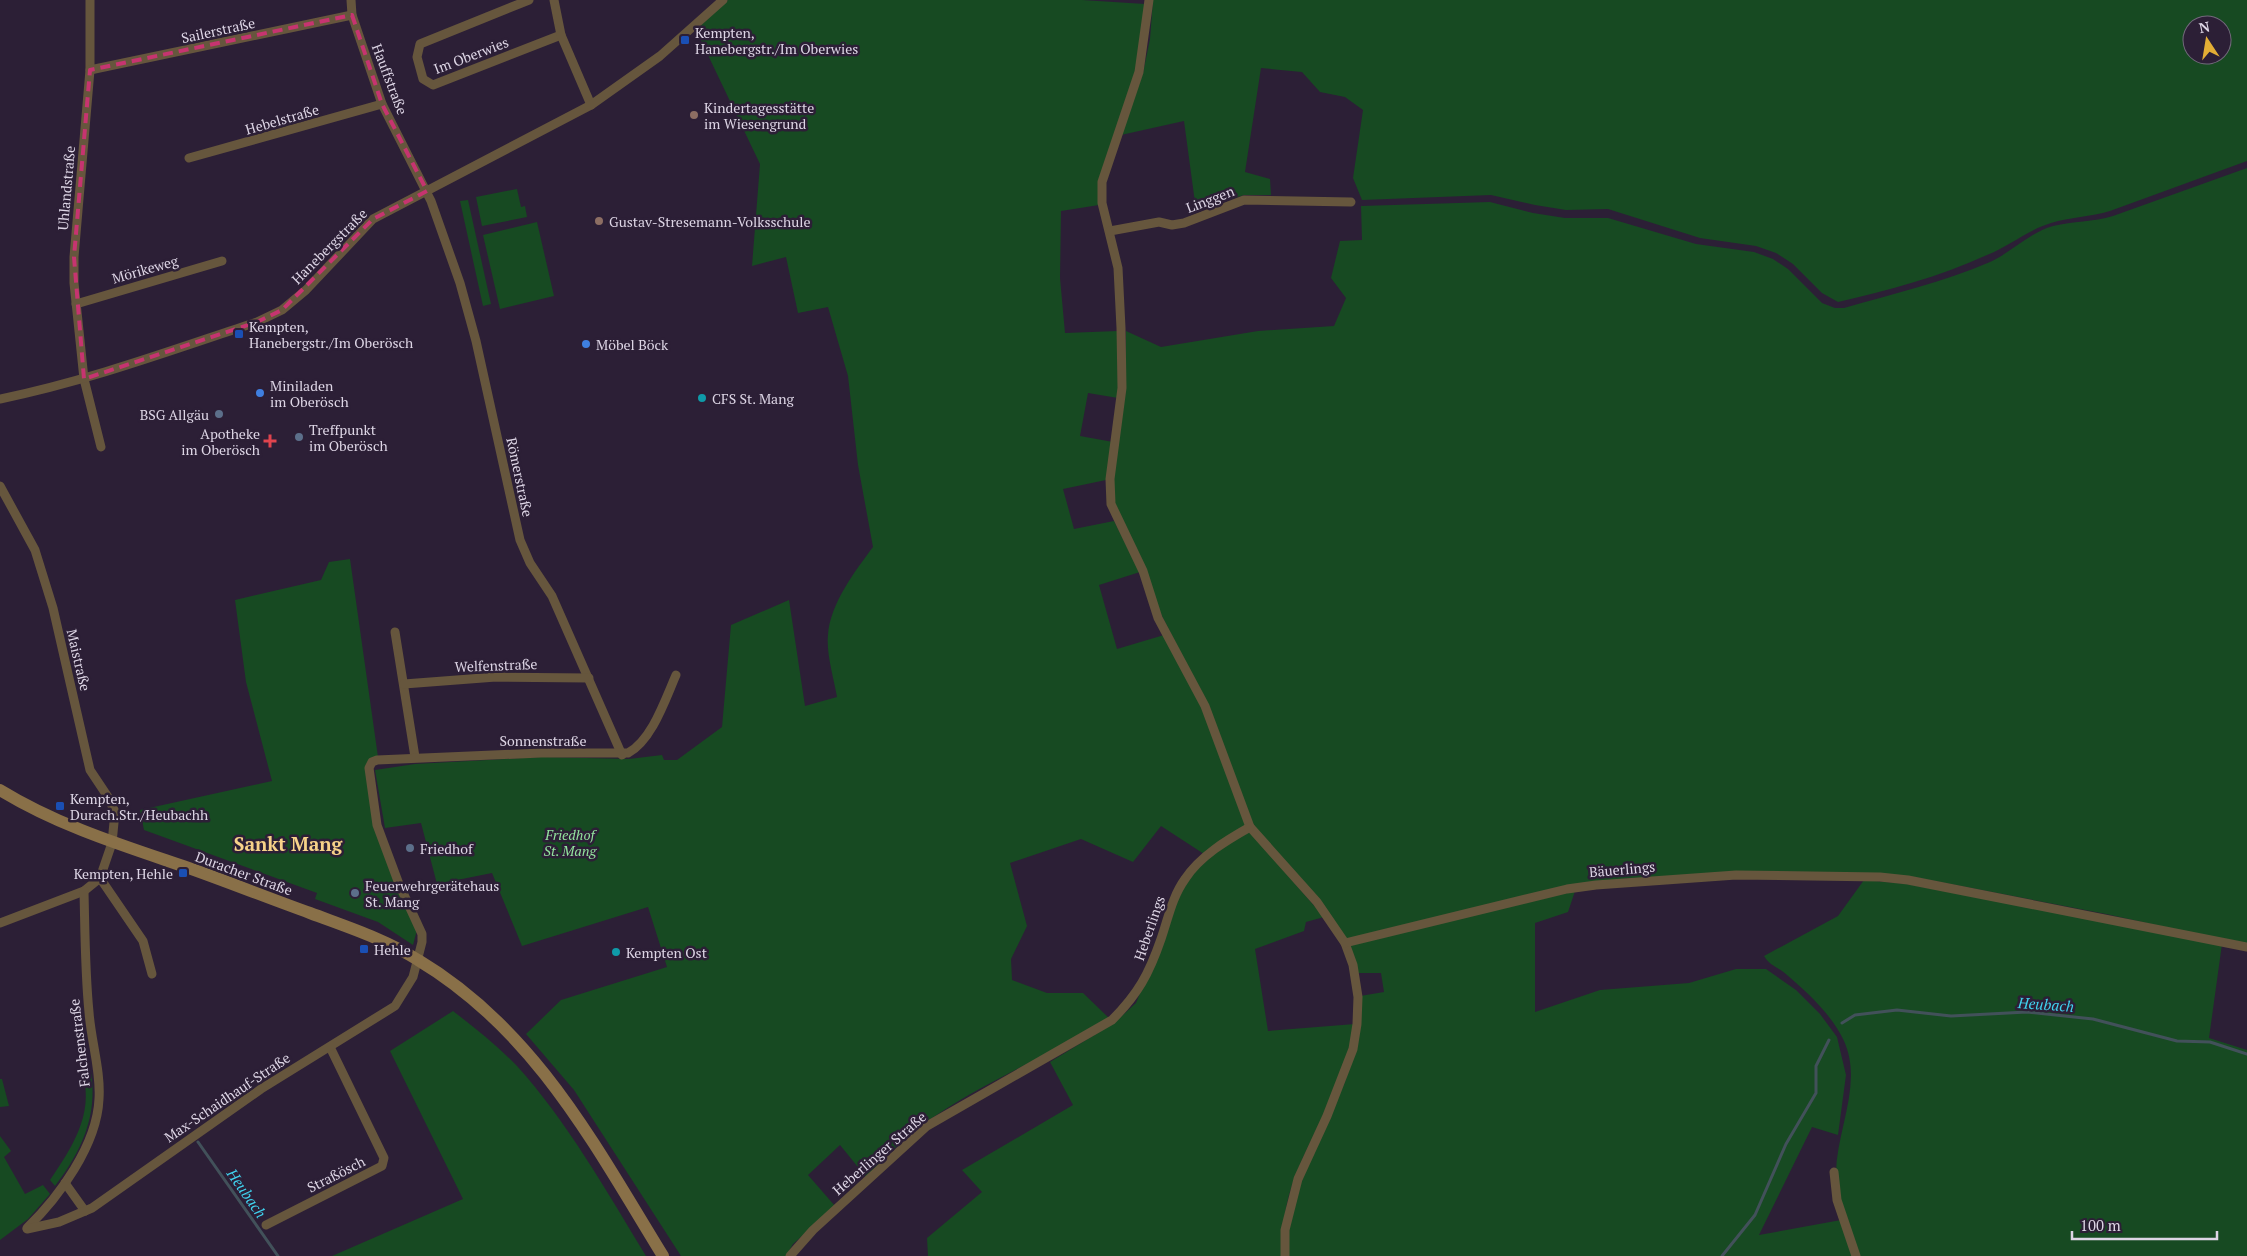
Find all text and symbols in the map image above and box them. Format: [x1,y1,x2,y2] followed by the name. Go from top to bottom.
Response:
[179,13,257,47] street label: Sailerstraße
[2182,15,2232,65] north arrow
[2197,16,2212,37] text: N
[695,23,858,58] place label: Kempten, Hanebergstr./Im Oberwies
[431,32,511,78] street label: Im Oberwies
[679,34,691,46] marker: Kempten, Hanebergstr./Im Oberwies
[368,41,412,117] street label: Hauffstraße
[704,98,814,133] place label: Kindertagesstätte im Wiesengrund
[243,99,321,139] street label: Hebelstraße
[688,109,700,121] marker: Kindertagesstätte im Wiesengrund
[53,145,79,231] street label: Uhlandstraße
[1183,181,1238,217] street label: Linggen
[287,204,371,288] street label: Hanebergstraße
[609,212,811,231] place label: Gustav-Stresemann-Volksschule
[593,215,605,227] marker: Gustav-Stresemann-Volksschule
[110,250,181,288] street label: Mörikeweg
[249,317,413,352] place label: Kempten, Hanebergstr./Im Oberösch
[233,328,245,340] marker: Kempten, Hanebergstr./Im Oberösch
[596,335,669,354] place label: Möbel Böck
[580,338,592,350] marker: Möbel Böck
[270,376,349,411] place label: Miniladen im Oberösch
[254,387,266,399] marker: Miniladen im Oberösch
[712,389,795,408] place label: CFS St. Mang
[696,392,708,404] marker: CFS St. Mang
[140,405,209,424] place label: BSG Allgäu
[213,408,225,420] marker: BSG Allgäu
[309,420,388,455] place label: Treffpunkt im Oberösch
[181,424,260,459] place label: Apotheke im Oberösch
[293,431,305,443] marker: Treffpunkt im Oberösch
[264,435,276,447] marker: Apotheke im Oberösch
[502,436,538,518] street label: Römerstraße
[63,627,95,693] street label: Maistraße
[454,654,538,676] street label: Welfenstraße
[500,731,586,750] street label: Sonnenstraße
[70,789,208,824] place label: Kempten, Durach.Str./Heubachh
[54,800,66,812] marker: Kempten, Durach.Str./Heubachh
[544,825,598,860] park label: Friedhof St. Mang
[234,831,343,856] district label: Sankt Mang
[420,839,474,858] place label: Friedhof
[404,842,416,854] marker: Friedhof
[193,847,295,899] street label: Duracher Straße
[1588,857,1656,881] street label: Bäuerlings
[74,864,173,883] place label: Kempten, Hehle
[177,867,189,879] marker: Kempten, Hehle
[365,876,499,911] place label: Feuerwehrgerätehaus St. Mang
[349,887,361,899] marker: Feuerwehrgerätehaus St. Mang
[1129,893,1169,963] street label: Heberlings
[374,940,411,959] place label: Hehle
[358,943,370,955] marker: Hehle
[626,943,708,962] place label: Kempten Ost
[610,946,622,958] marker: Kempten Ost
[2016,992,2075,1016] water label: Heubach
[64,998,94,1088] street label: Falchenstraße
[160,1048,294,1146] street label: Max-Schaidhauf-Straße
[828,1107,930,1199] street label: Heberlinger Straße
[304,1151,368,1197] street label: Straßösch
[222,1163,271,1222] water label: Heubach
[2072,1208,2217,1240] scale bar
[2080,1215,2121,1235] text: 100 m

